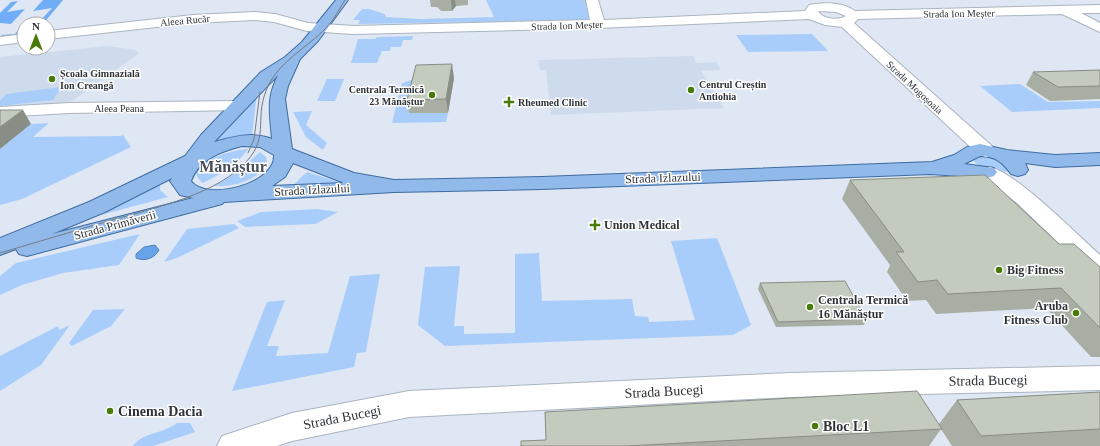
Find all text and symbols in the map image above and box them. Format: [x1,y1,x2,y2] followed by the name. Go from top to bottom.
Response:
[923,7,996,20] street label: Strada Ion Meșter
[160,13,211,28] street label: Aleea Rucăr
[16,16,56,56] north arrow
[531,19,604,32] street label: Strada Ion Meșter
[32,20,40,32] text: N
[884,59,945,116] street label: Strada Mogoșoaia
[60,68,140,91] place label: Școala Gimnazială Ion Creangă
[47,74,57,84] marker: Școala Gimnazială Ion Creangă
[699,79,767,102] place label: Centrul Creștin Antiohia
[349,84,425,108] place label: Centrala Termică 23 Mănăștur
[686,85,696,95] marker: Centrul Creștin Antiohia
[427,90,437,100] marker: Centrala Termică 23 Mănăștur
[503,96,515,108] marker: Rheumed Clinic
[518,97,588,108] place label: Rheumed Clinic
[94,103,144,114] street label: Aleea Peana
[199,158,267,177] district label: Mănăștur
[625,170,702,186] street label: Strada Izlazului
[274,181,351,199] street label: Strada Izlazului
[72,207,158,243] street label: Strada Primăverii
[604,218,680,232] place label: Union Medical
[589,219,601,231] marker: Union Medical
[1007,263,1064,277] place label: Big Fitness
[994,265,1004,275] marker: Big Fitness
[818,293,908,322] place label: Centrala Termică 16 Mănăștur
[1004,299,1068,327] place label: Aruba Fitness Club
[805,302,815,312] marker: Centrala Termică 16 Mănăștur
[1071,308,1081,318] marker: Aruba Fitness Club
[948,372,1028,389] street label: Strada Bucegi
[624,382,704,401] street label: Strada Bucegi
[302,403,382,432] street label: Strada Bucegi
[118,404,202,419] place label: Cinema Dacia
[105,406,115,416] marker: Cinema Dacia
[823,419,869,434] place label: Bloc L1
[810,421,820,431] marker: Bloc L1

